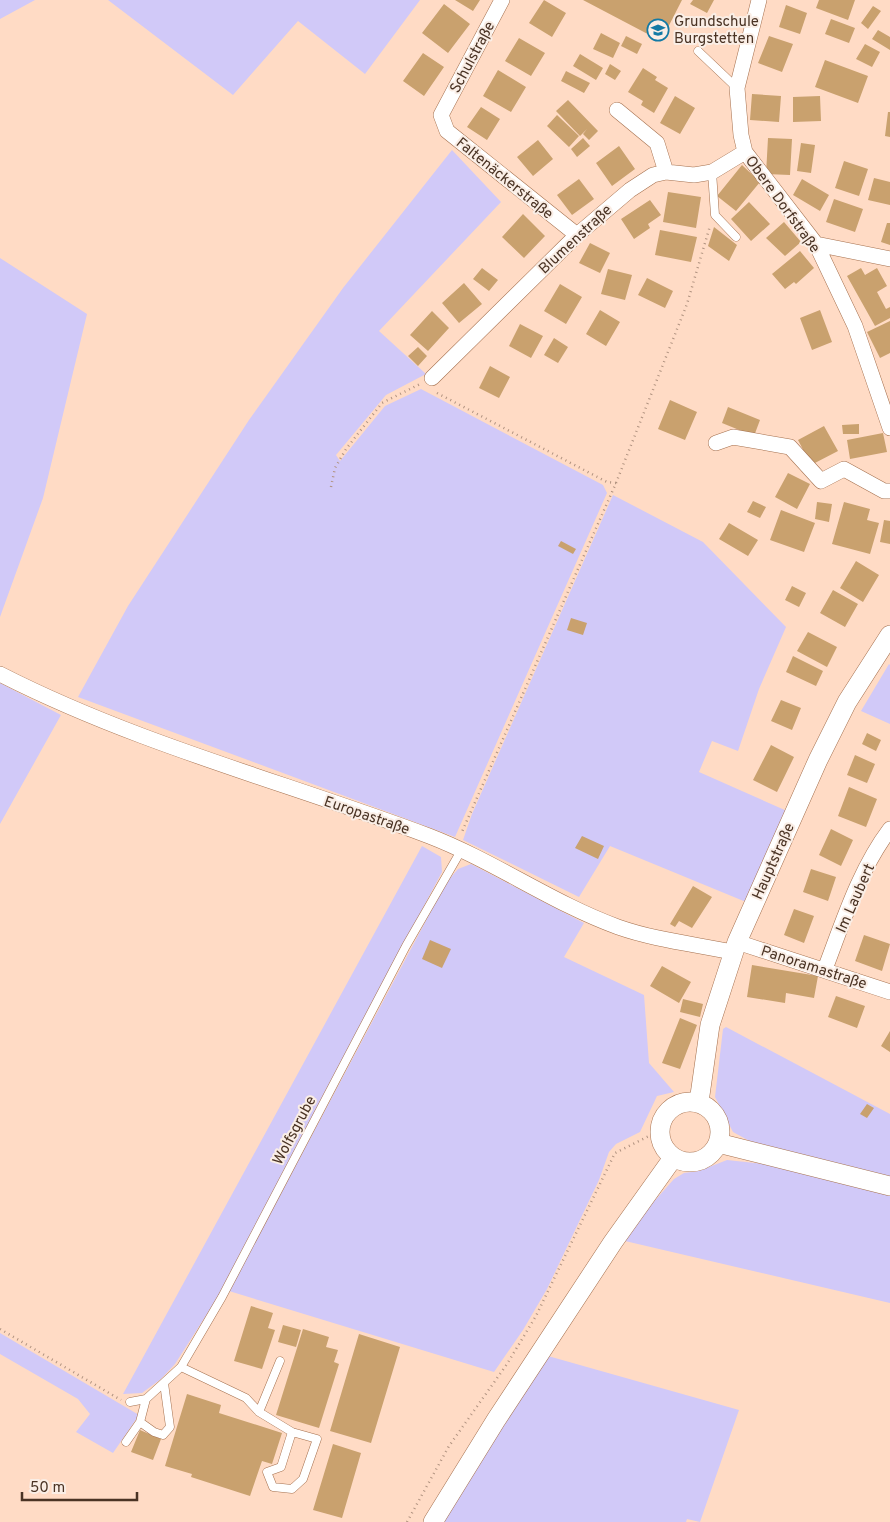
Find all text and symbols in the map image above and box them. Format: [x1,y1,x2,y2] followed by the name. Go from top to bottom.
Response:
[674,13,759,49] place label: Grundschule Burgstetten
[446,18,500,97] street label: Schulstraße
[646,18,670,42] school or university icon: Grundschule Burgstetten
[452,134,557,224] street label: Faltenäckerstraße
[740,153,823,257] street label: Obere Dorfstraße
[535,201,617,279] street label: Blumenstraße
[321,793,412,840] street label: Europastraße
[749,820,800,903] street label: Hauptstraße
[833,861,880,936] street label: Im Laubert
[758,942,869,994] street label: Panoramastraße
[269,1093,321,1169] street label: Wolfsgrube
[22,1470,138,1502] scale bar
[30,1479,65,1498] text: 50 m

